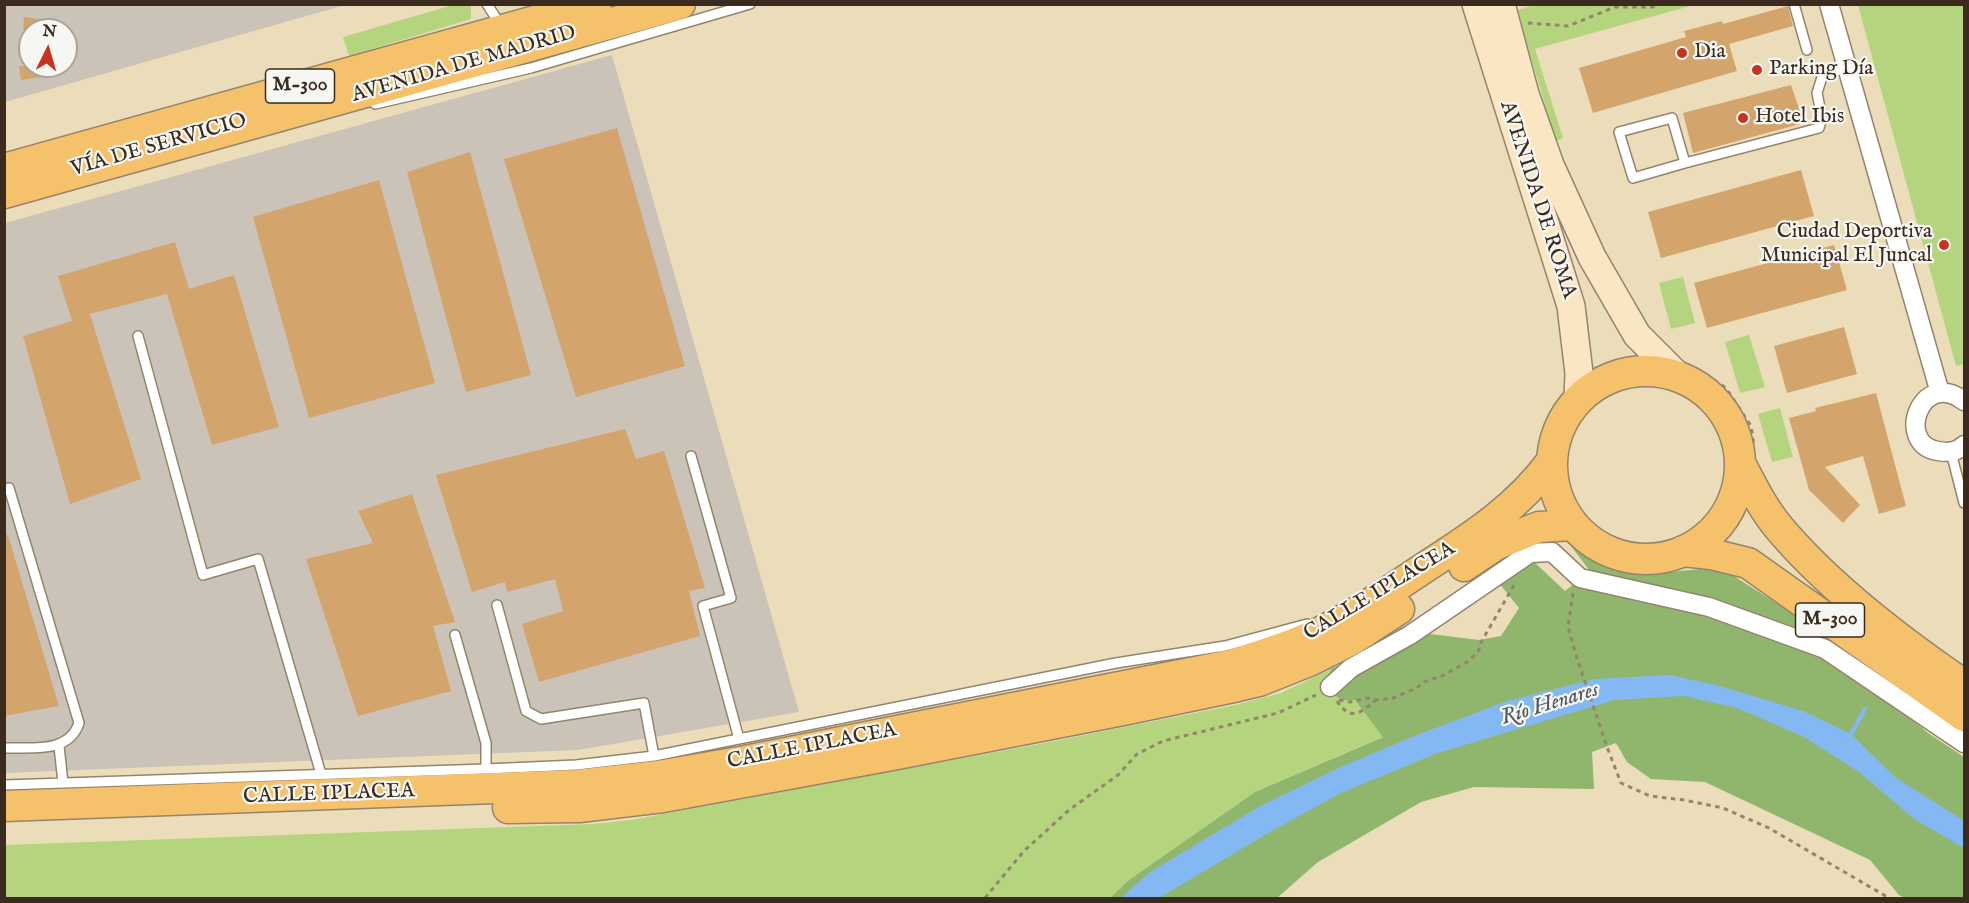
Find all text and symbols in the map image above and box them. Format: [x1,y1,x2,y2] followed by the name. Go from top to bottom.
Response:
[18,18,78,78] north arrow
[42,21,57,43] text: N
[349,21,579,109] street label: AVENIDA DE MADRID
[1694,40,1726,66] place label: Dia
[1675,46,1689,60] marker: Dia
[1769,57,1873,83] place label: Parking Día
[1750,63,1764,77] marker: Parking Día
[266,69,334,103] road number: M-300
[1493,98,1581,302] street label: AVENIDA DE ROMA
[1755,105,1844,131] place label: Hotel Ibis
[68,109,250,183] street label: VÍA DE SERVICIO
[1736,111,1750,125] marker: Hotel Ibis
[1761,220,1932,270] place label: Ciudad Deportiva Municipal El Juncal
[1937,238,1951,252] marker: Ciudad Deportiva Municipal El Juncal
[1300,537,1460,647] street label: CALLE IPLACEA
[1796,603,1864,637] road number: M-300
[1498,678,1602,732] water label: Río Henares
[725,718,899,776] street label: CALLE IPLACEA
[243,779,415,811] street label: CALLE IPLACEA

